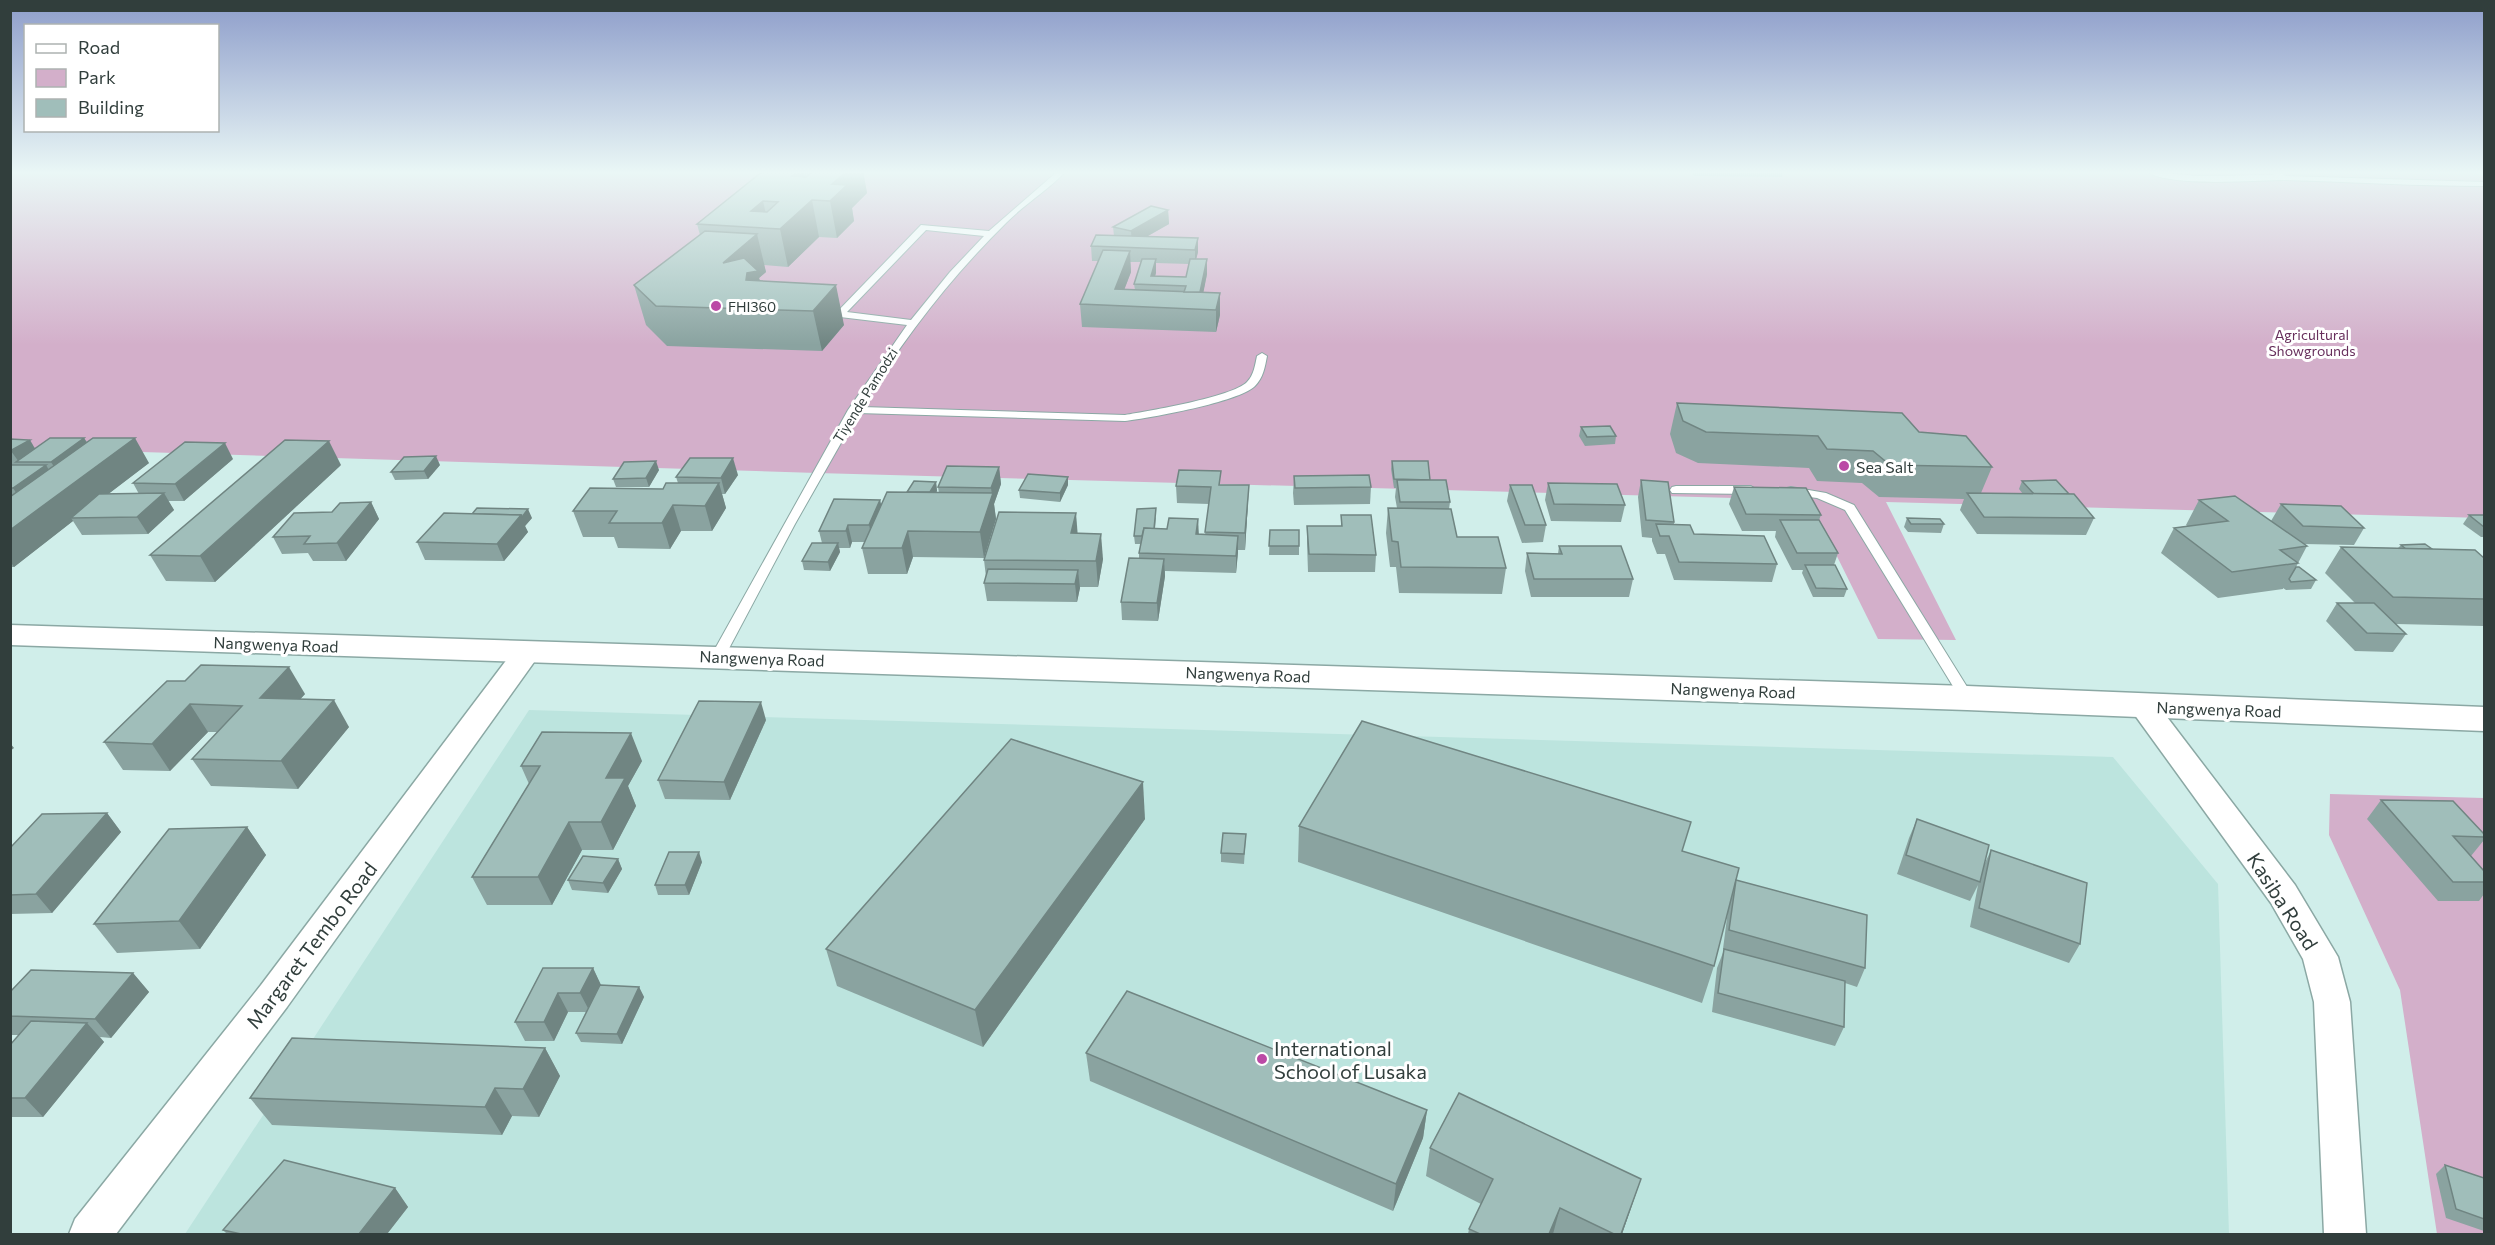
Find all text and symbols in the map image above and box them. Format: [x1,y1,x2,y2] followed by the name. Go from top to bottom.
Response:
[24,24,219,132] legend
[78,36,120,58] text: Road
[78,66,116,88] text: Park
[78,96,144,118] text: Building
[728,298,776,315] place label: FHI360
[709,299,723,313] marker: FHI360
[2268,326,2356,359] park label: Agricultural Showgrounds
[829,345,901,445] street label: Tiyende Pamodzi
[1856,457,1914,476] place label: Sea Salt
[1837,459,1851,473] marker: Sea Salt
[213,632,339,656] street label: Nangwenya Road
[699,646,825,670] street label: Nangwenya Road
[1185,662,1311,686] street label: Nangwenya Road
[1670,678,1796,702] street label: Nangwenya Road
[2156,697,2282,721] street label: Nangwenya Road
[2243,848,2323,954] street label: Kasiba Road
[241,857,381,1033] street label: Margaret Tembo Road
[1274,1036,1427,1083] place label: International School of Lusaka
[1255,1052,1269,1066] marker: International School of Lusaka

